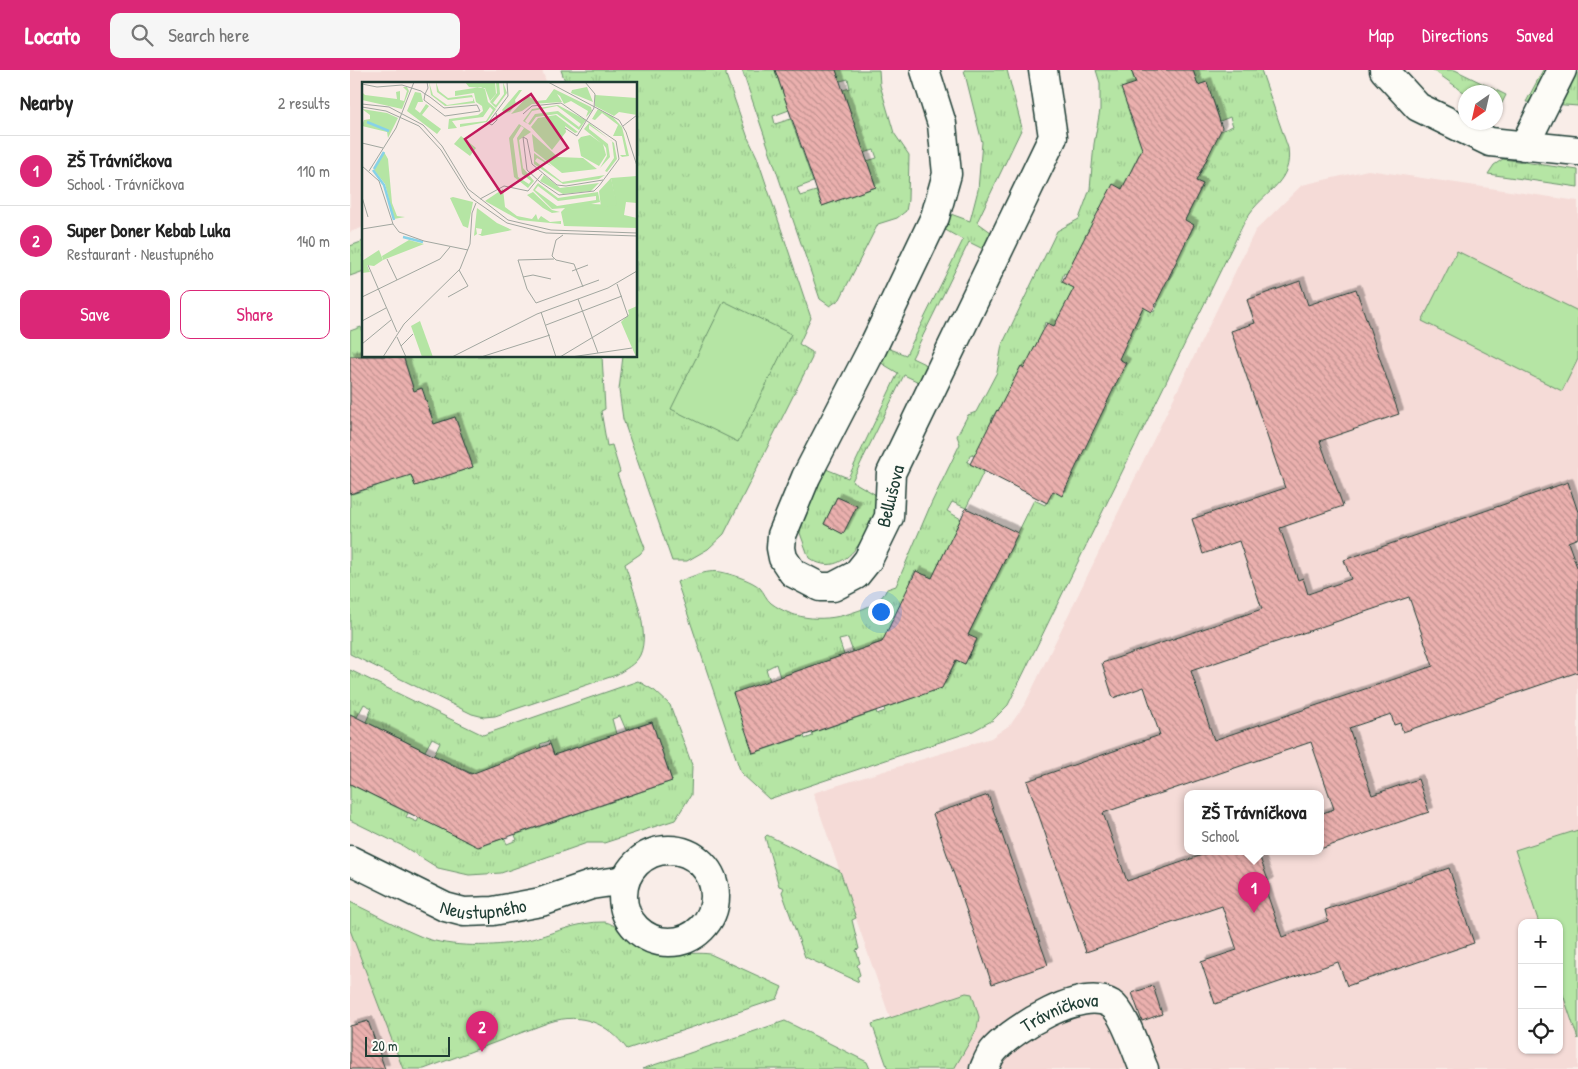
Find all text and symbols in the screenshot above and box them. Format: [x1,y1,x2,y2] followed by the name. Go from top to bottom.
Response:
[110,13,460,58] search box
[25,19,80,51] text: Locato
[128,21,156,49] icon: search
[168,22,249,48] text: Search here
[1369,23,1394,48] text: Map
[1422,23,1488,48] text: Directions
[1516,23,1553,48] text: Saved
[362,82,638,358] inset map
[1458,85,1503,130] north arrow
[20,88,73,117] text: Nearby
[278,92,330,114] text: 2 results
[67,147,172,173] text: ZŠ Trávníčkova
[33,160,39,182] text: 1
[297,160,330,182] text: 110 m
[67,173,184,195] text: School · Trávníčkova
[67,217,230,243] text: Super Doner Kebab Luka
[32,230,40,252] text: 2
[296,230,330,252] text: 140 m
[67,243,214,265] text: Restaurant · Neustupného
[20,290,170,339] button: Save
[180,290,330,339] button: Share
[870,462,910,530] street label: Bellušova
[868,599,894,625] your location
[1184,790,1324,855] popup
[1202,799,1306,825] text: ZŠ Trávníčkova
[1202,825,1239,847] text: School
[1238,872,1270,913] pin: 1
[437,892,529,925] street label: Neustupného
[1518,919,1563,1054] map controls
[1518,919,1563,964] button: +
[1518,964,1563,1009] button: −
[1015,987,1099,1038] street label: Trávníčkova
[1518,1009,1563,1054] button: locate
[466,1011,498,1052] pin: 2
[365,1034,450,1057] scale bar
[372,1036,398,1055] text: 20 m

